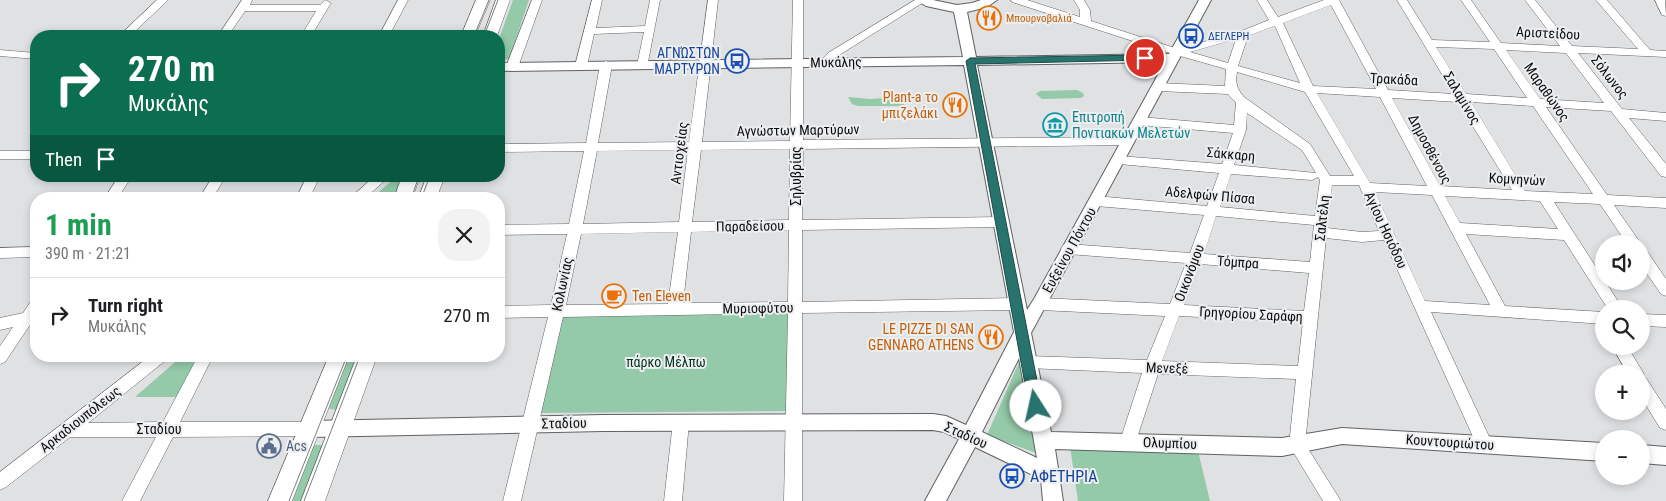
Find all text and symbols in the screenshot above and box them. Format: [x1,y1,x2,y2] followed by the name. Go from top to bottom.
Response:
[976,5,1002,31] restaurant icon: Μπουρνοβαλιά
[1006,12,1072,25] place label: Μπουρνοβαλιά
[1178,23,1204,49] bus stop icon: ΔΕΓΛΕΡΗ
[1516,23,1581,43] street label: Αριστείδου
[1208,30,1249,43] place label: ΔΕΓΛΕΡΗ
[1124,37,1166,79] pin
[1131,44,1159,72] icon: arrive
[654,45,720,77] place label: ΑΓΝΏΣΤΩΝ ΜΑΡΤΥΡΩΝ
[724,48,750,74] bus stop icon: ΑΓΝΏΣΤΩΝ ΜΑΡΤΥΡΩΝ
[128,49,215,90] text: 270 m
[45,50,110,115] icon: right
[1588,52,1632,102] street label: Σόλωνος
[810,54,862,70] street label: Μυκάλης
[1521,60,1573,124] street label: Μαραθώνος
[1440,69,1484,127] street label: Σαλαμίνος
[1370,70,1418,88] street label: Τρακάδα
[882,89,938,121] place label: Plant-a το μπιζελάκι
[128,91,209,116] text: Μυκάλης
[942,92,968,118] restaurant icon: Plant-a το μπιζελάκι
[1072,109,1190,141] place label: Επιτροπή Ποντιακών Μελετών
[1042,112,1068,138] museum icon: Επιτροπή Ποντιακών Μελετών
[1405,112,1455,186] street label: Δημοσθένους
[667,121,691,185] street label: Αντιοχείας
[736,121,860,139] street label: Αγνώστων Μαρτύρων
[1206,144,1256,164] street label: Σάκκαρη
[92,145,120,173] icon: arrive
[788,146,804,206] street label: Σηλυβρίας
[45,148,82,171] text: Then
[1488,170,1546,188] street label: Κομνηνών
[1164,183,1256,208] street label: Αδελφών Πίσσα
[1361,189,1411,271] street label: Αγίου Ησιόδου
[1312,194,1332,242] street label: Σαλτέλη
[1039,204,1099,295] street label: Ευξείνου Πόντου
[45,207,112,242] text: 1 min
[438,209,490,261] button: close
[716,217,784,235] street label: Παραδείσου
[1595,235,1650,485] map controls
[1595,235,1650,290] button: sound
[1171,242,1207,304] street label: Οικονόμου
[45,244,131,263] text: 390 m · 21:21
[1217,253,1259,271] street label: Τόμπρα
[548,255,576,313] street label: Κολωνίας
[601,283,627,309] cafe icon: Ten Eleven
[632,288,691,304] place label: Ten Eleven
[88,294,163,317] text: Turn right
[722,299,794,318] street label: Μυριοφύτου
[1595,300,1650,355] button: search
[45,301,73,329] icon: right
[1199,303,1303,326] street label: Γρηγορίου Σαράφη
[443,304,490,327] text: 270 m
[88,317,147,336] text: Μυκάλης
[868,321,974,353] place label: LE PIZZE DI SAN GENNARO ATHENS
[978,324,1004,350] restaurant icon: LE PIZZE DI SAN GENNARO ATHENS
[626,354,706,370] park label: πάρκο Μέλπω
[1146,359,1188,377] street label: Μενεξέ
[1595,365,1650,420] button: +
[1009,379,1061,431] position arrow
[36,382,124,456] street label: Αρκαδιουπόλεως
[541,415,587,431] street label: Σταδίου
[942,418,990,452] street label: Σταδίου
[136,421,182,437] street label: Σταδίου
[1595,430,1650,485] button: −
[1405,431,1495,453] street label: Κουντουριώτου
[256,433,282,459] public building icon: Acs
[1143,434,1197,452] street label: Ολυμπίου
[286,438,307,454] place label: Acs
[999,463,1025,489] bus stop icon: ΑΦΕΤΗΡΙΑ
[1030,467,1097,486] place label: ΑΦΕΤΗΡΙΑ

